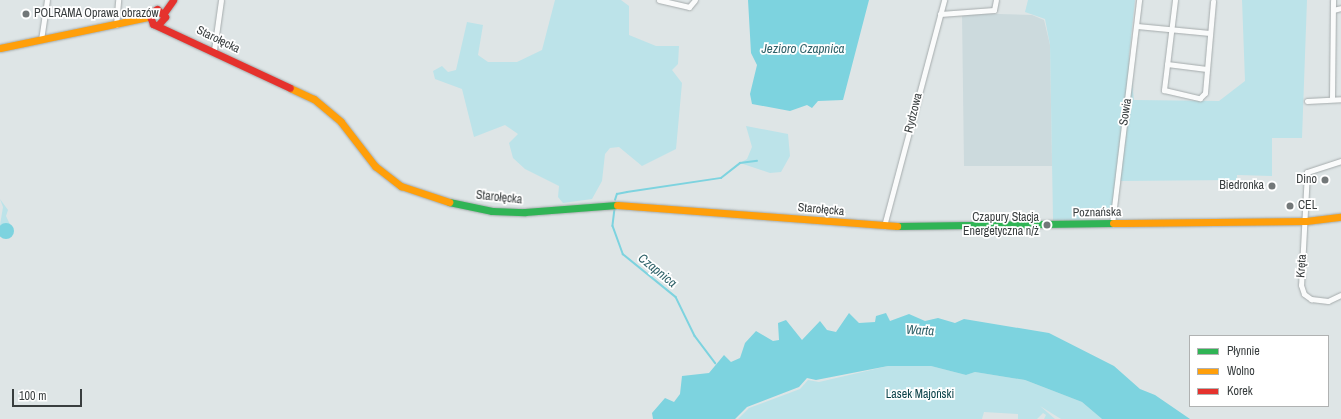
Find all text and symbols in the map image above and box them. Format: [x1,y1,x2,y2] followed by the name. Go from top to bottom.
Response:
[34,7,159,21] place label: POLRAMA Oprawa obrazów
[21,9,31,19] marker: POLRAMA Oprawa obrazów
[194,23,242,57] street label: Starołęcka
[762,41,844,57] water label: Jezioro Czapnica
[902,92,926,134] street label: Rydzowa
[1117,97,1135,127] street label: Sowia
[1296,173,1317,187] place label: Dino
[1320,175,1330,185] marker: Dino
[1219,179,1264,193] place label: Biedronka
[1267,181,1277,191] marker: Biedronka
[475,188,523,208] street label: Starołęcka
[1298,199,1317,213] place label: CEL
[797,201,845,219] street label: Starołęcka
[1285,201,1295,211] marker: CEL
[1073,205,1121,221] street label: Poznańska
[963,211,1039,239] place label: Czapury Stacja Energetyczna n/ż
[1042,220,1052,230] marker: Czapury Stacja Energetyczna n/ż
[635,251,679,291] water label: Czapnica
[1294,254,1310,278] street label: Kręta
[906,322,934,340] water label: Warta
[1189,335,1329,407] legend
[1227,343,1260,359] text: Płynnie
[1227,363,1255,379] text: Wolno
[14,381,84,407] scale bar
[1227,383,1253,399] text: Korek
[19,388,46,404] text: 100 m
[886,388,954,402] park label: Lasek Majoński

